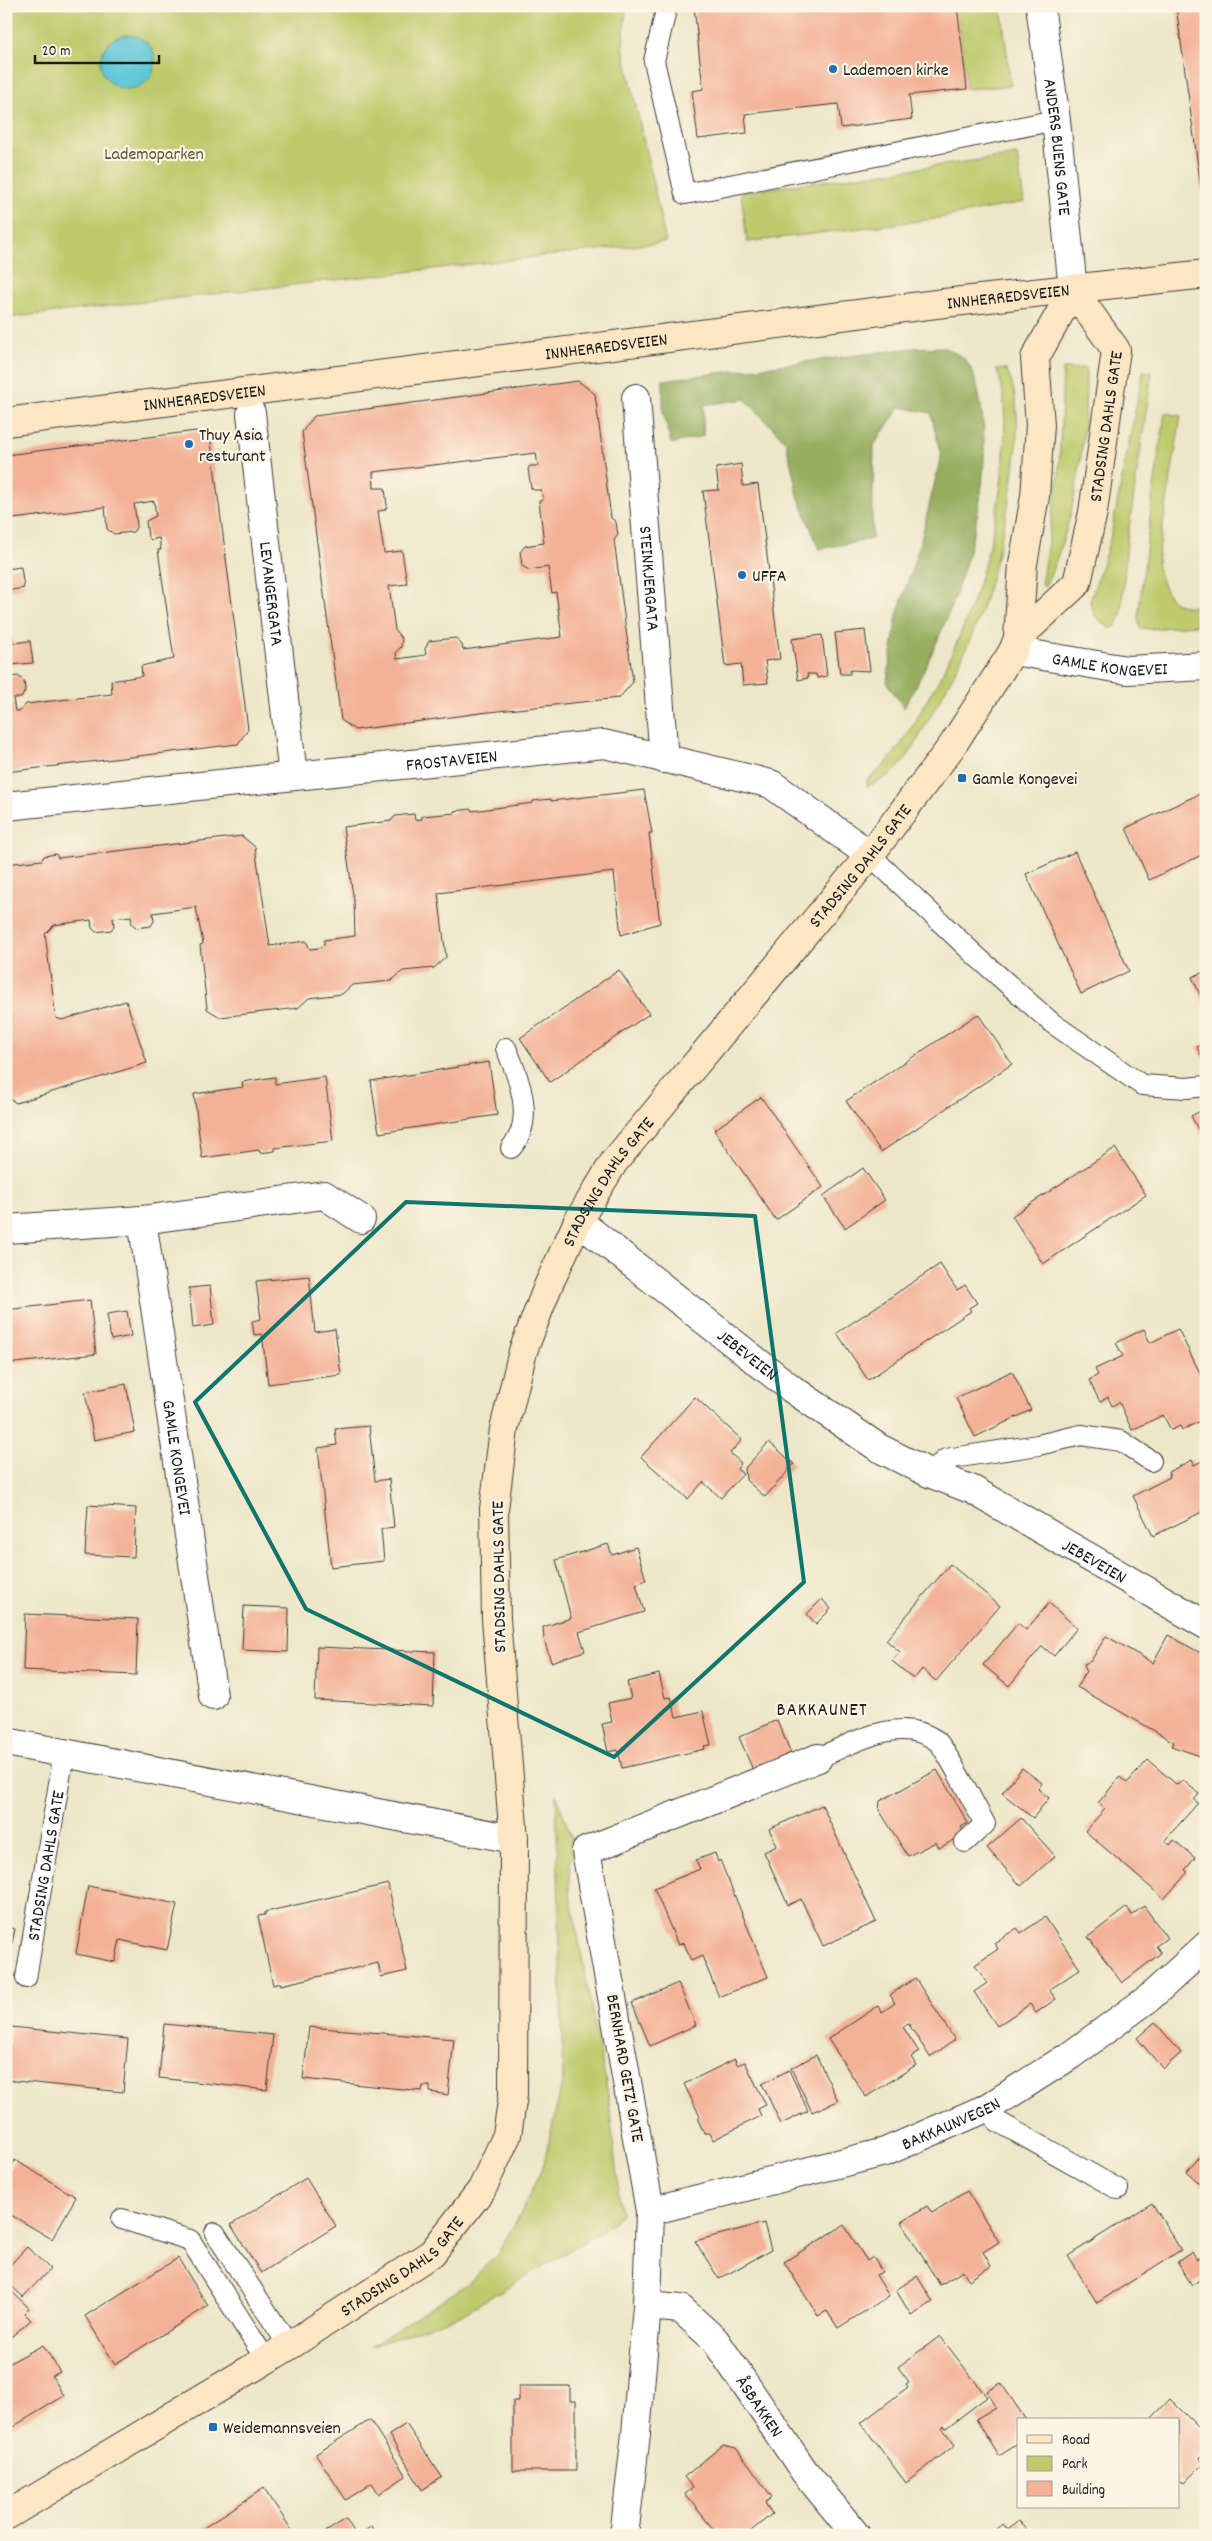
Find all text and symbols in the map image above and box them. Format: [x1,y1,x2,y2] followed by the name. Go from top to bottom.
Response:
[35,32,159,64] scale bar
[42,41,70,63] text: 20 m
[843,59,949,84] place label: Lademoen kirke
[827,63,839,75] marker: Lademoen kirke
[1035,77,1075,217] street label: ANDERS BUENS GATE
[104,143,204,168] park label: Lademoparken
[946,279,1071,318] street label: INNHERREDSVEIEN
[544,328,669,369] street label: INNHERREDSVEIEN
[1085,350,1131,504] street label: STADSING DAHLS GATE
[142,379,267,419] street label: INNHERREDSVEIEN
[199,424,266,470] place label: Thuy Asia resturant
[183,438,195,450] marker: Thuy Asia resturant
[631,525,664,632] street label: STEINKJERGATA
[251,541,288,648] street label: LEVANGERGATA
[752,565,787,590] place label: UFFA
[736,569,748,581] marker: UFFA
[1050,648,1169,685] street label: GAMLE KONGEVEI
[405,745,499,779] street label: FROSTAVEIEN
[972,768,1077,793] place label: Gamle Kongevei
[956,772,968,784] marker: Gamle Kongevei
[804,800,919,934] street label: STADSING DAHLS GATE
[558,1112,661,1252] street label: STADSING DAHLS GATE
[711,1325,782,1388] street label: JEBEVEIEN
[154,1398,196,1518] street label: GAMLE KONGEVEI
[487,1501,514,1653] street label: STADSING DAHLS GATE
[1057,1534,1131,1591] street label: JEBEVEIEN
[776,1698,868,1725] district label: BAKKAUNET
[22,1789,73,1943] street label: STADSING DAHLS GATE
[598,1992,649,2144] street label: BERNHARD GETZ' GATE
[898,2093,1006,2158] street label: BAKKAUNVEGEN
[336,2212,471,2324] street label: STADSING DAHLS GATE
[728,2372,788,2443] street label: ÅSBAKKEN
[223,2417,341,2442] place label: Weidemannsveien
[1017,2418,1180,2508] legend
[207,2421,219,2433] marker: Weidemannsveien
[1062,2430,1090,2452] text: Road
[1062,2454,1088,2476] text: Park
[1062,2480,1105,2502] text: Building

